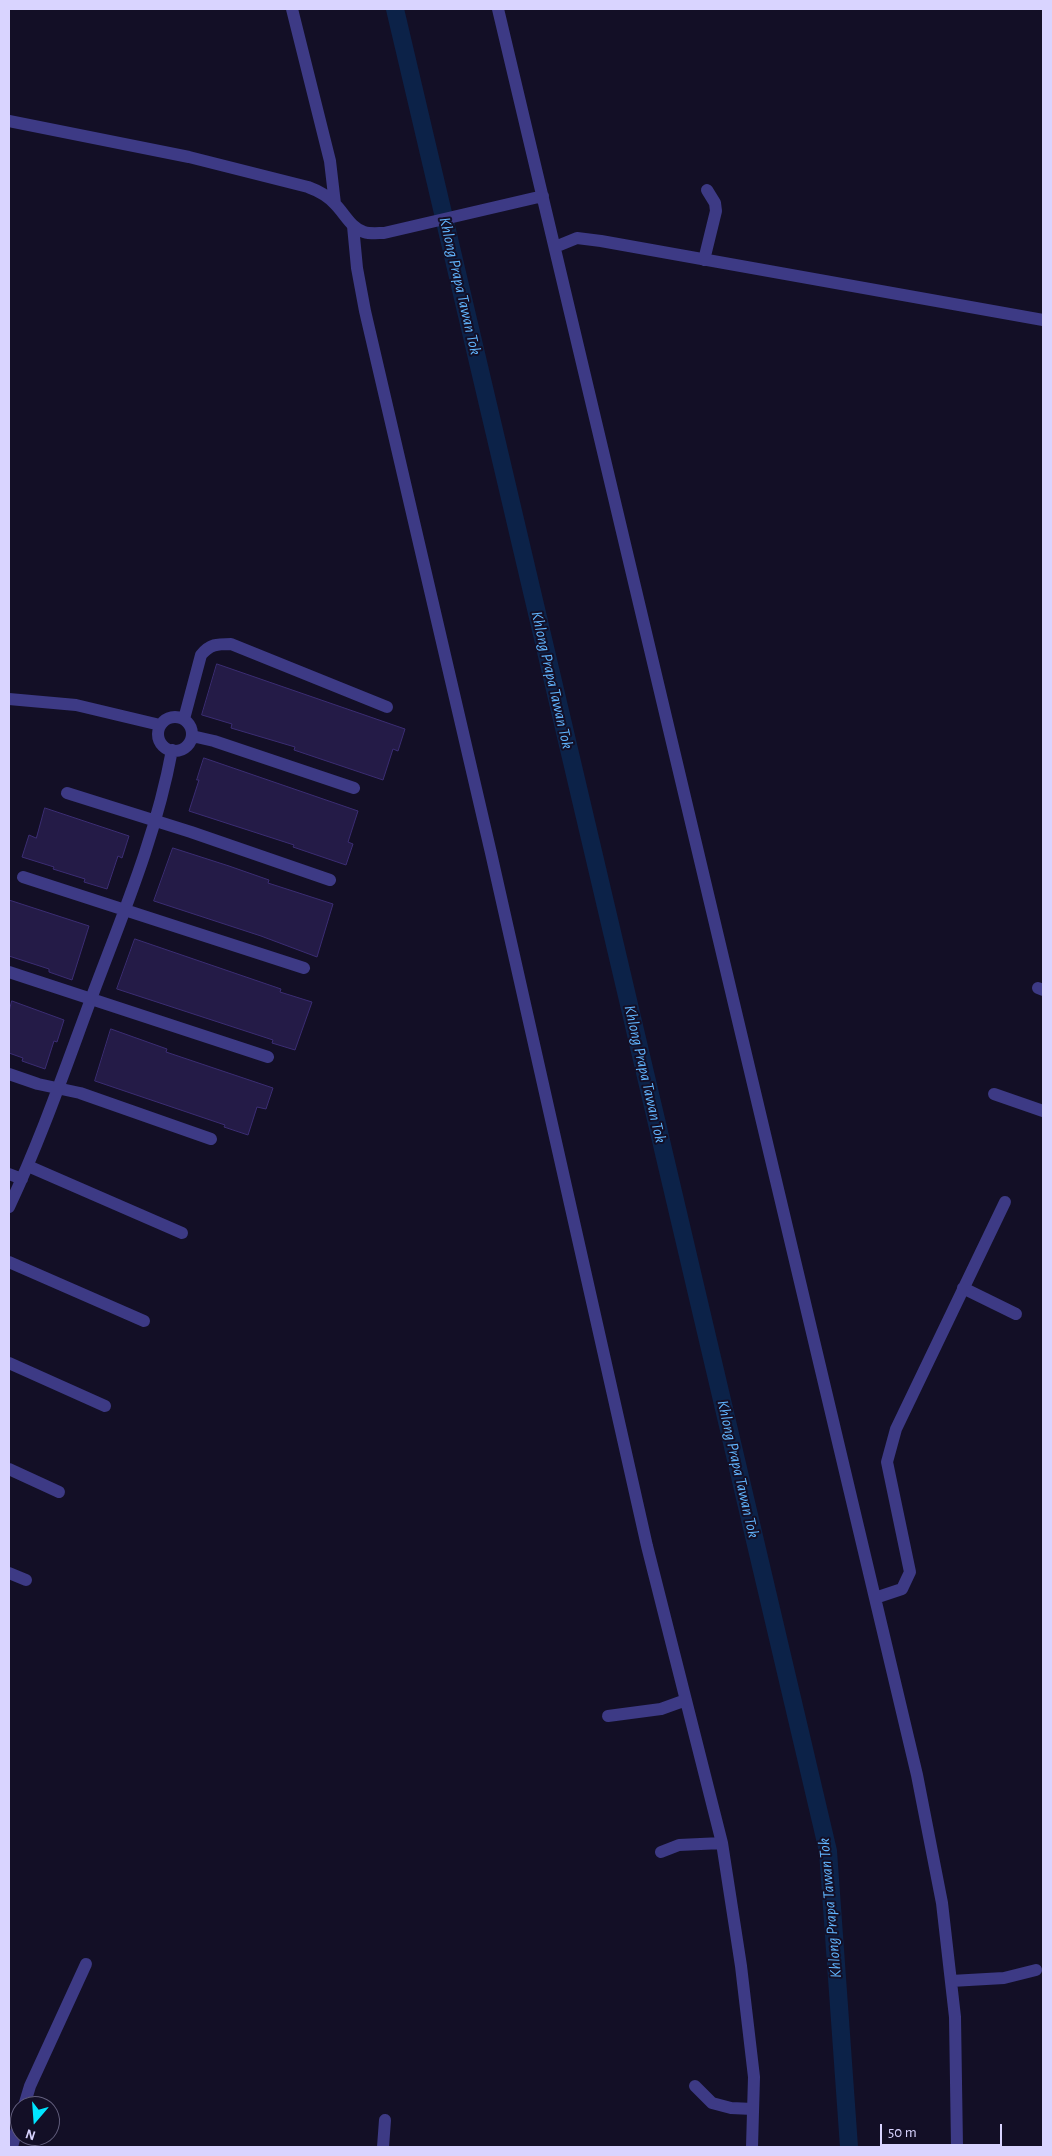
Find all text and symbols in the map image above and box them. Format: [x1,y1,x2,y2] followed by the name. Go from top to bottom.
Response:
[435,215,485,357] water label: Khlong Prapa Tawan Tok
[527,609,577,751] water label: Khlong Prapa Tawan Tok
[620,1003,670,1145] water label: Khlong Prapa Tawan Tok
[713,1398,763,1540] water label: Khlong Prapa Tawan Tok
[814,1837,846,1979] water label: Khlong Prapa Tawan Tok
[10,2096,60,2146] north arrow
[882,2114,1004,2146] scale bar
[888,2125,917,2140] text: 50 m
[24,2126,37,2142] text: N

